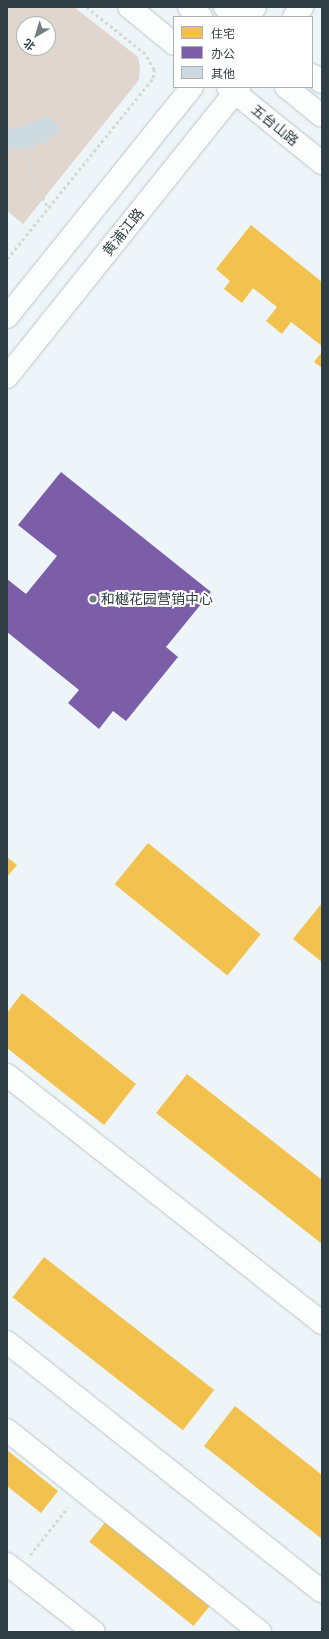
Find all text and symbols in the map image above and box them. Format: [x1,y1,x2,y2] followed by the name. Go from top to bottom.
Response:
[16,16,56,56] north arrow
[173,16,313,88] legend
[211,26,235,41] text: 住宅
[21,36,38,54] text: 北
[211,46,235,61] text: 办公
[211,66,235,81] text: 其他
[248,101,302,149] street label: 五台山路
[99,205,147,259] street label: 黄浦江路
[101,591,213,607] place label: 和樾花园营销中心
[88,594,98,604] marker: 和樾花园营销中心

